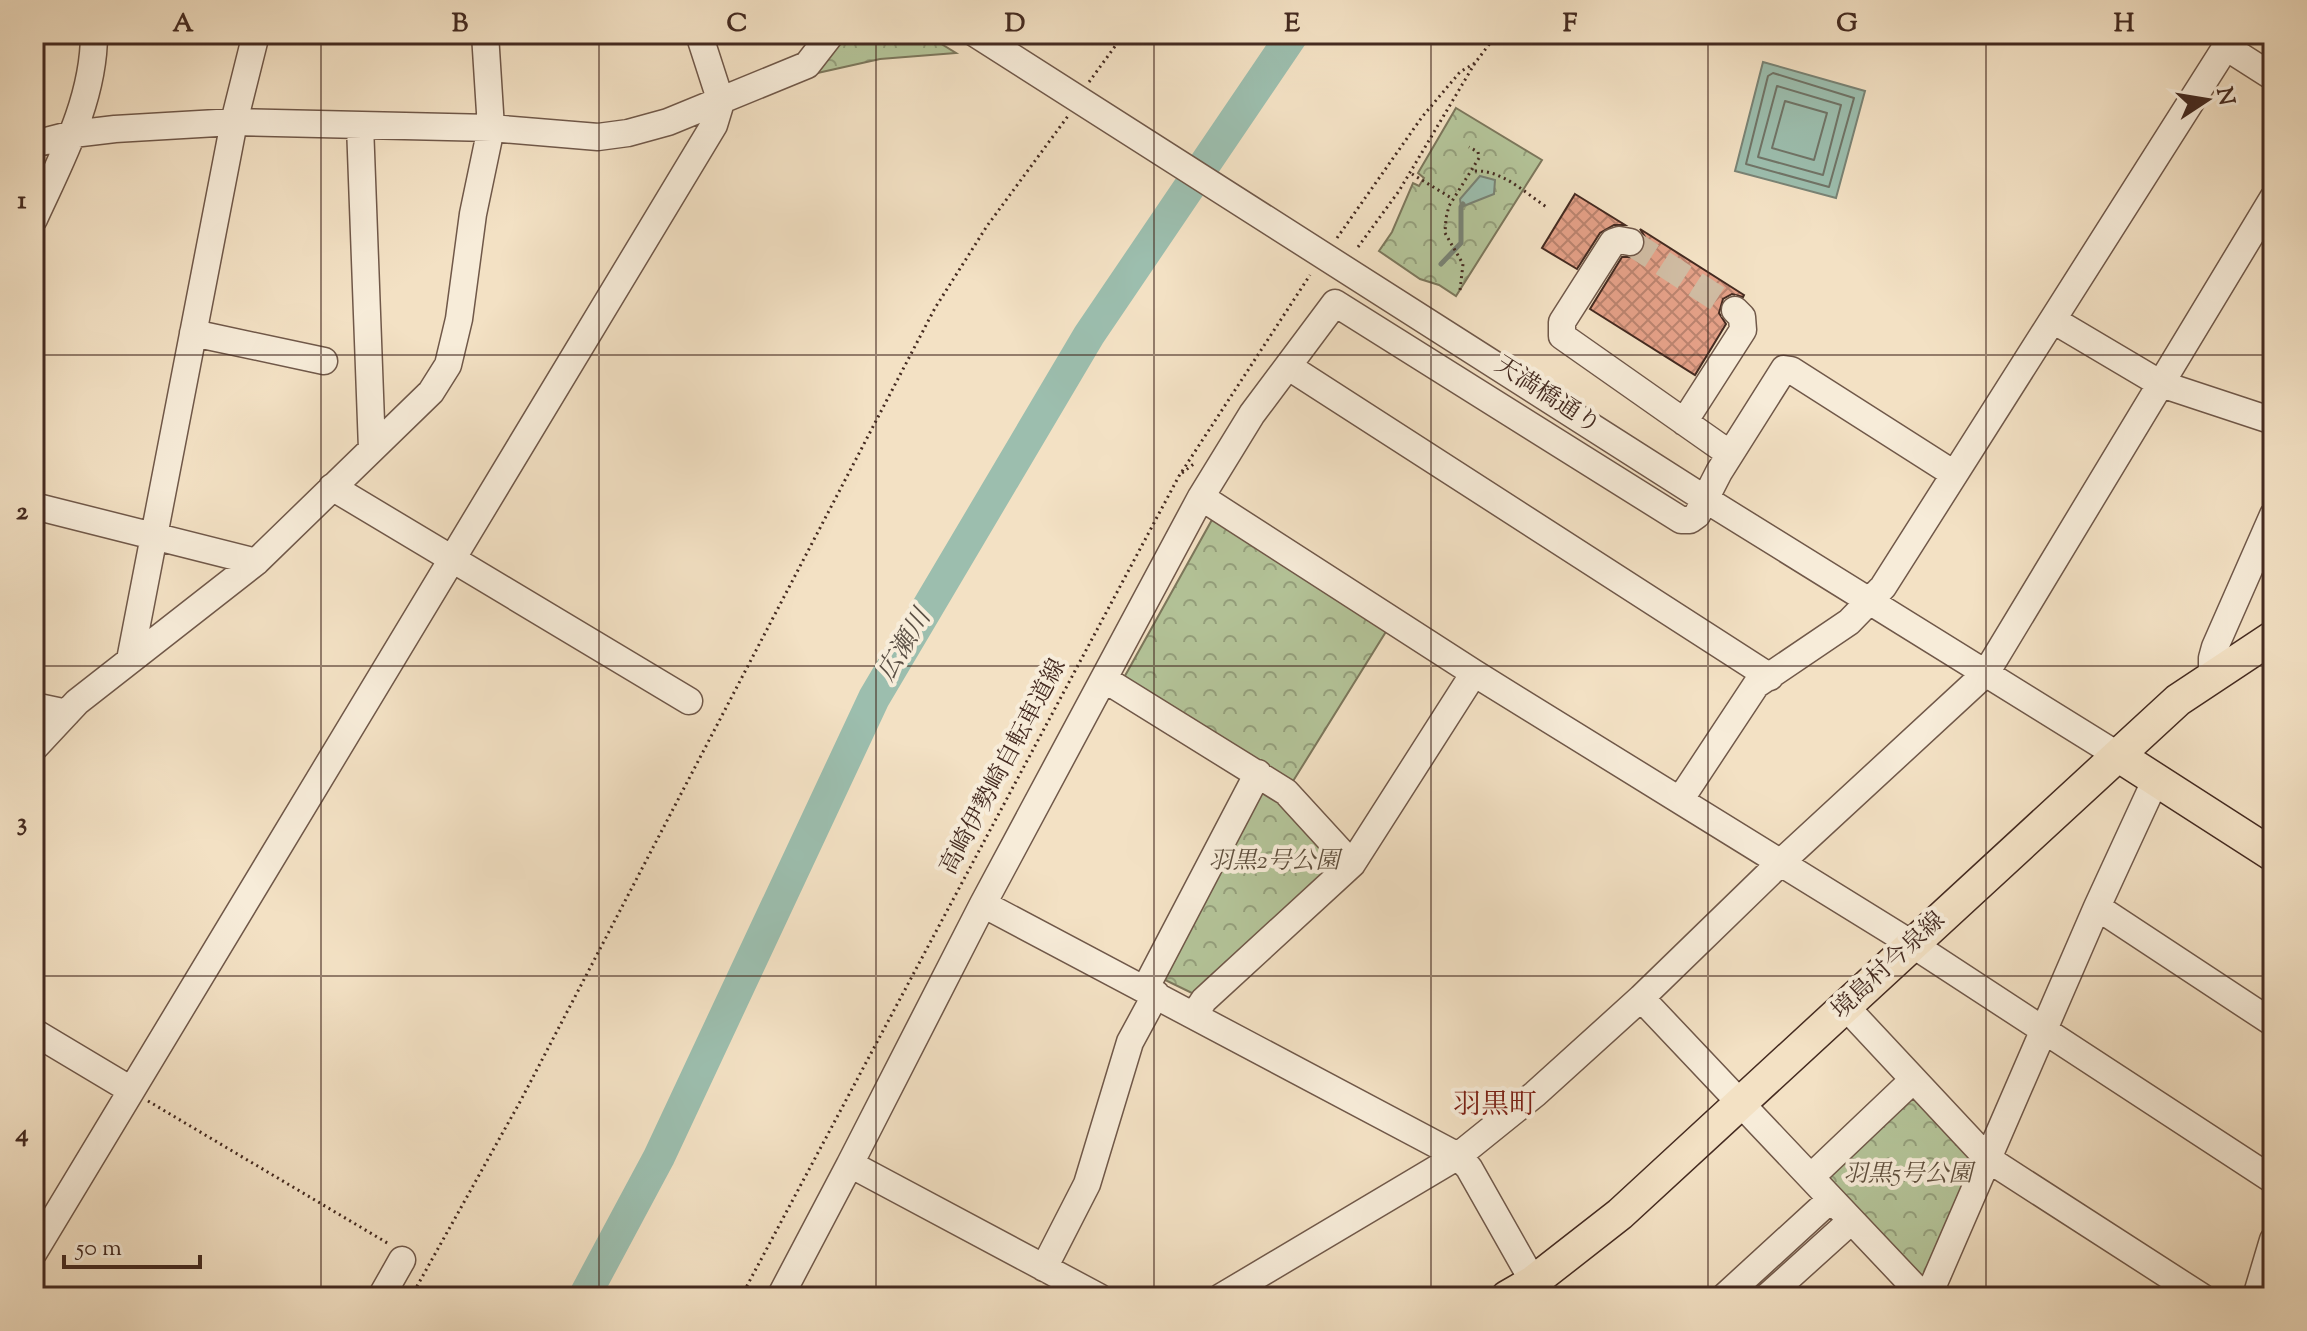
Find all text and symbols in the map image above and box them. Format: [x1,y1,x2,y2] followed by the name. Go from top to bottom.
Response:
[172,6,194,43] text: A
[452,6,469,43] text: B
[727,6,747,43] text: C
[1005,6,1025,43] text: D
[1284,6,1300,43] text: E
[1563,6,1578,43] text: F
[1836,6,1858,43] text: G
[2114,6,2135,43] text: H
[2167,60,2247,140] north arrow
[2206,85,2241,109] text: N
[18,183,27,220] text: 1
[1487,349,1607,443] street label: 天満橋通り
[16,494,29,531] text: 2
[869,600,942,689] water label: 広瀬川
[933,653,1075,881] street label: 高崎伊勢崎自転車道線
[17,805,27,842] text: 3
[1209,845,1343,879] park label: 羽黒2号公園
[1825,904,1953,1028] street label: 境島村今泉線
[1453,1086,1537,1126] district label: 羽黒町
[14,1116,29,1153] text: 4
[1844,1158,1976,1192] park label: 羽黒5号公園
[64,1219,200,1269] scale bar
[74,1232,122,1266] text: 50 m

